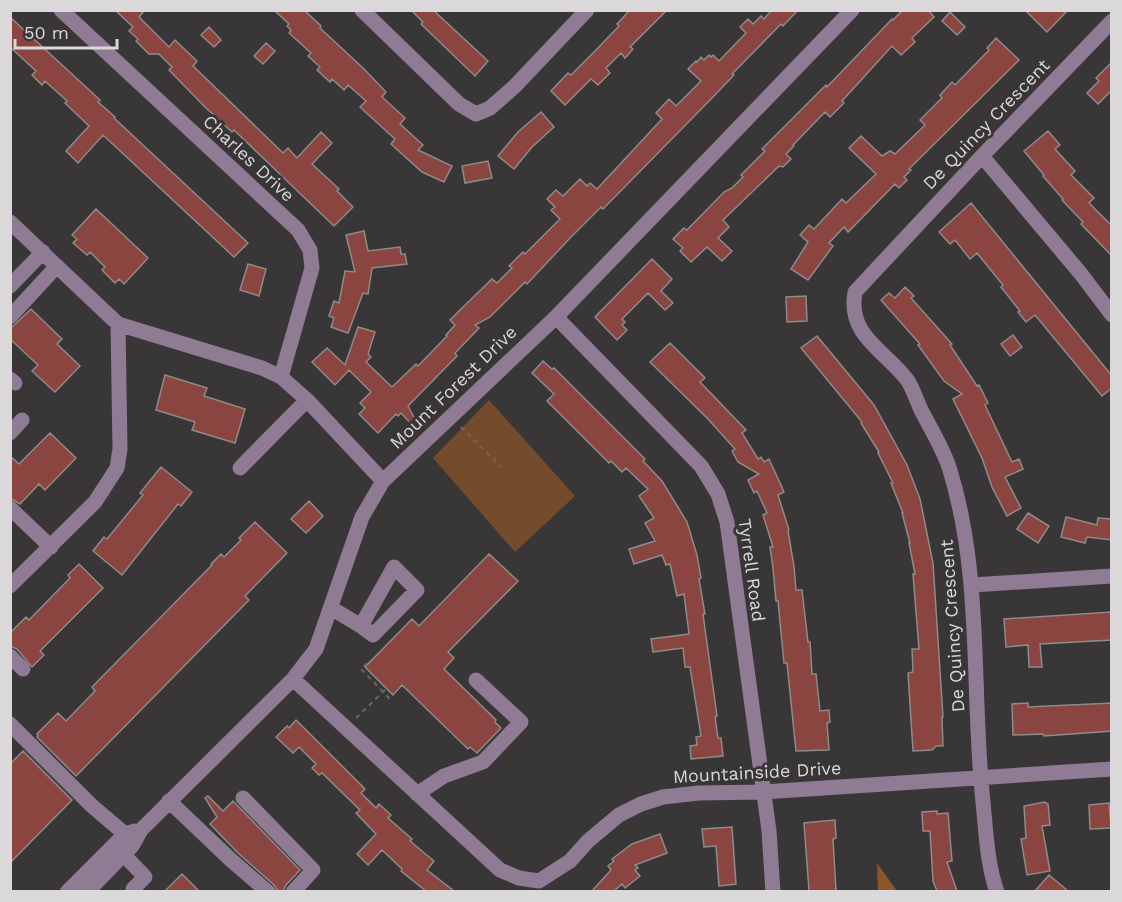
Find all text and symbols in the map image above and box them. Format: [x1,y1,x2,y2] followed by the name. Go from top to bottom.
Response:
[15,12,117,50] scale bar
[24,22,69,43] text: 50 m
[918,54,1054,194] street label: De Quincy Crescent
[199,110,299,206] street label: Charles Drive
[385,321,521,453] street label: Mount Forest Drive
[734,517,770,623] street label: Tyrrell Road
[935,539,969,713] street label: De Quincy Crescent
[672,757,842,787] street label: Mountainside Drive

